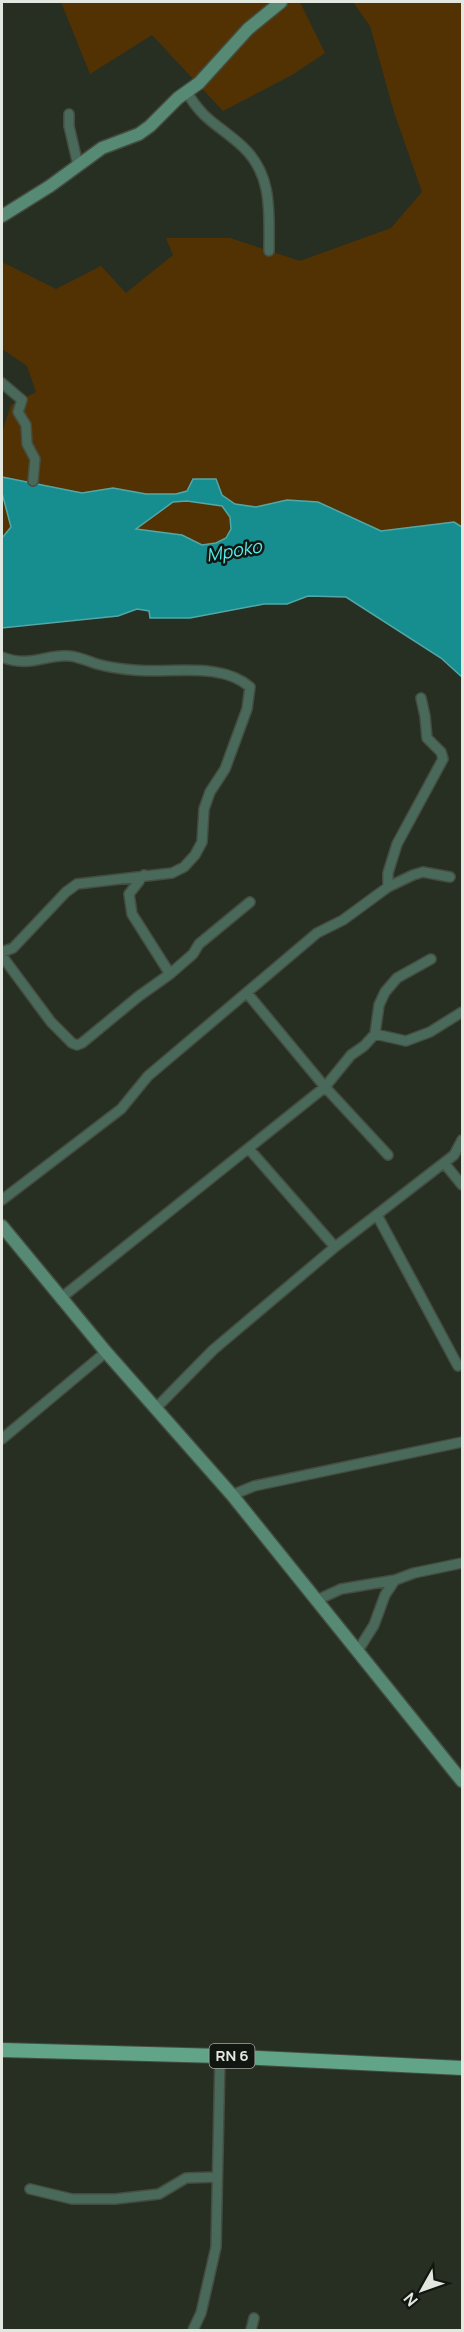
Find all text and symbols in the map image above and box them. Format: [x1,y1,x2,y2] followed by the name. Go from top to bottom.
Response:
[204,533,265,567] water label: Mpoko
[210,2044,254,2068] road number: RN 6
[392,2260,452,2320] north arrow
[398,2288,423,2311] text: N

